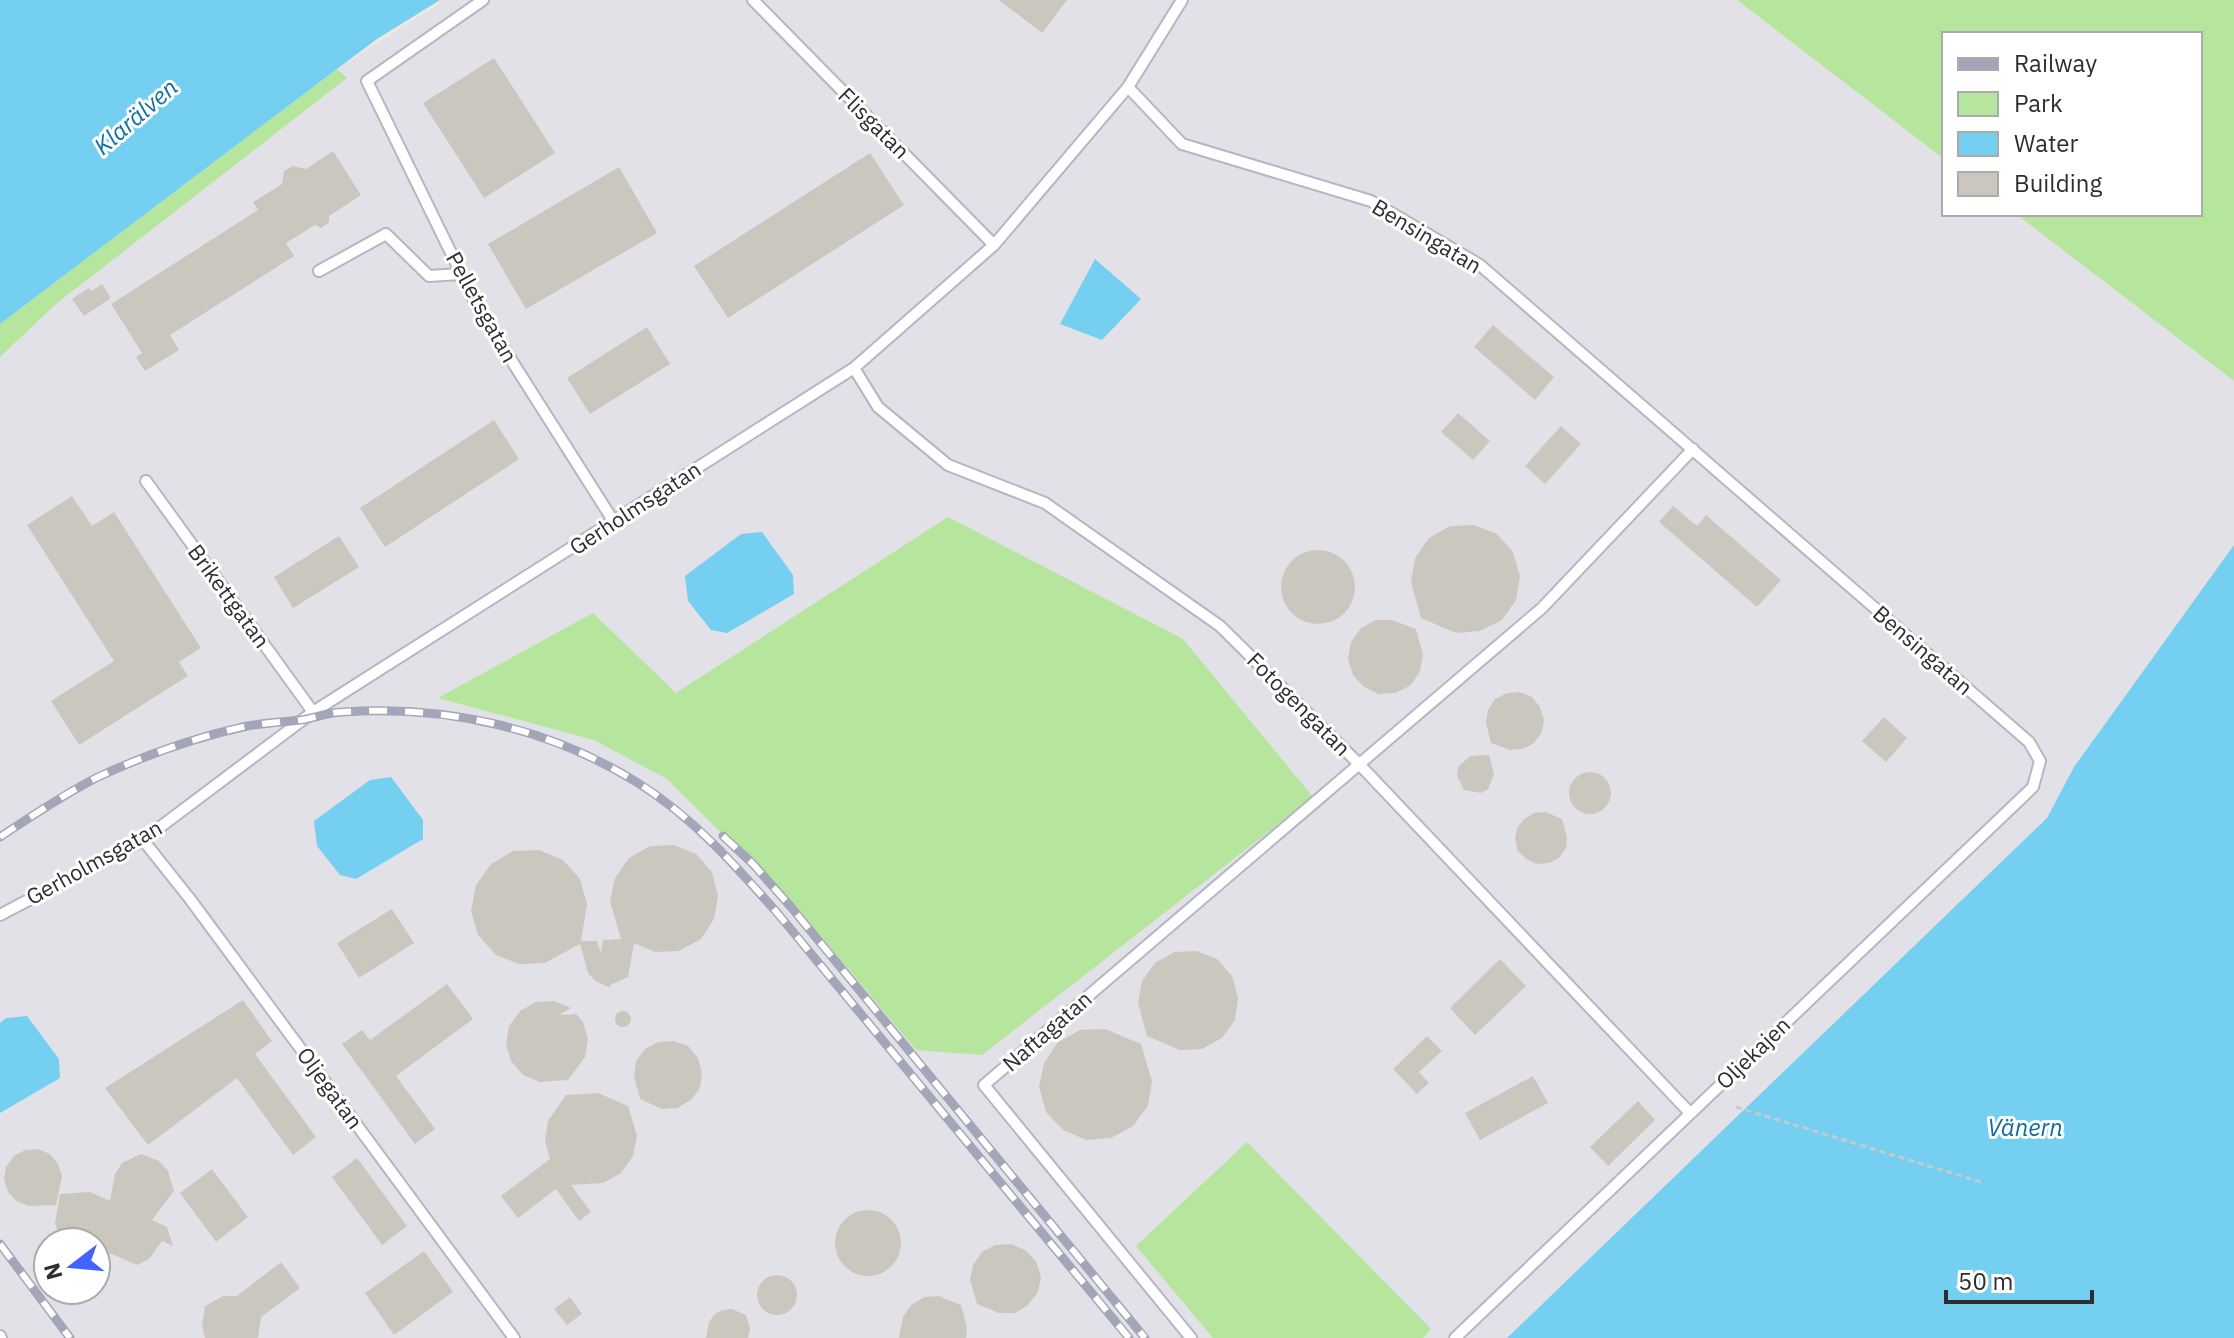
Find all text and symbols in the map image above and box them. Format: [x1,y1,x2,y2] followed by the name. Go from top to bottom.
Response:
[1942,32,2202,216] legend
[2014,47,2097,79] text: Railway
[87,71,184,161] water label: Klarälven
[832,81,916,165] street label: Flisgatan
[2014,87,2063,119] text: Park
[2014,127,2078,159] text: Water
[2014,167,2102,199] text: Building
[1367,191,1487,280] street label: Bensingatan
[440,246,525,367] street label: Pelletsgatan
[563,454,706,561] street label: Gerholmsgatan
[182,538,277,653] street label: Brikettgatan
[1867,598,1979,701] street label: Bensingatan
[1241,646,1357,762] street label: Fotogengatan
[21,812,167,911] street label: Gerholmsgatan
[996,984,1097,1077] street label: Naftagatan
[1709,1010,1796,1095] street label: Oljekajen
[291,1041,370,1134] street label: Oljegatan
[1987,1111,2063,1143] water label: Vänern
[32,1226,112,1306] north arrow
[1946,1254,2092,1304] scale bar
[36,1260,68,1283] text: N
[1958,1265,2013,1297] text: 50 m

